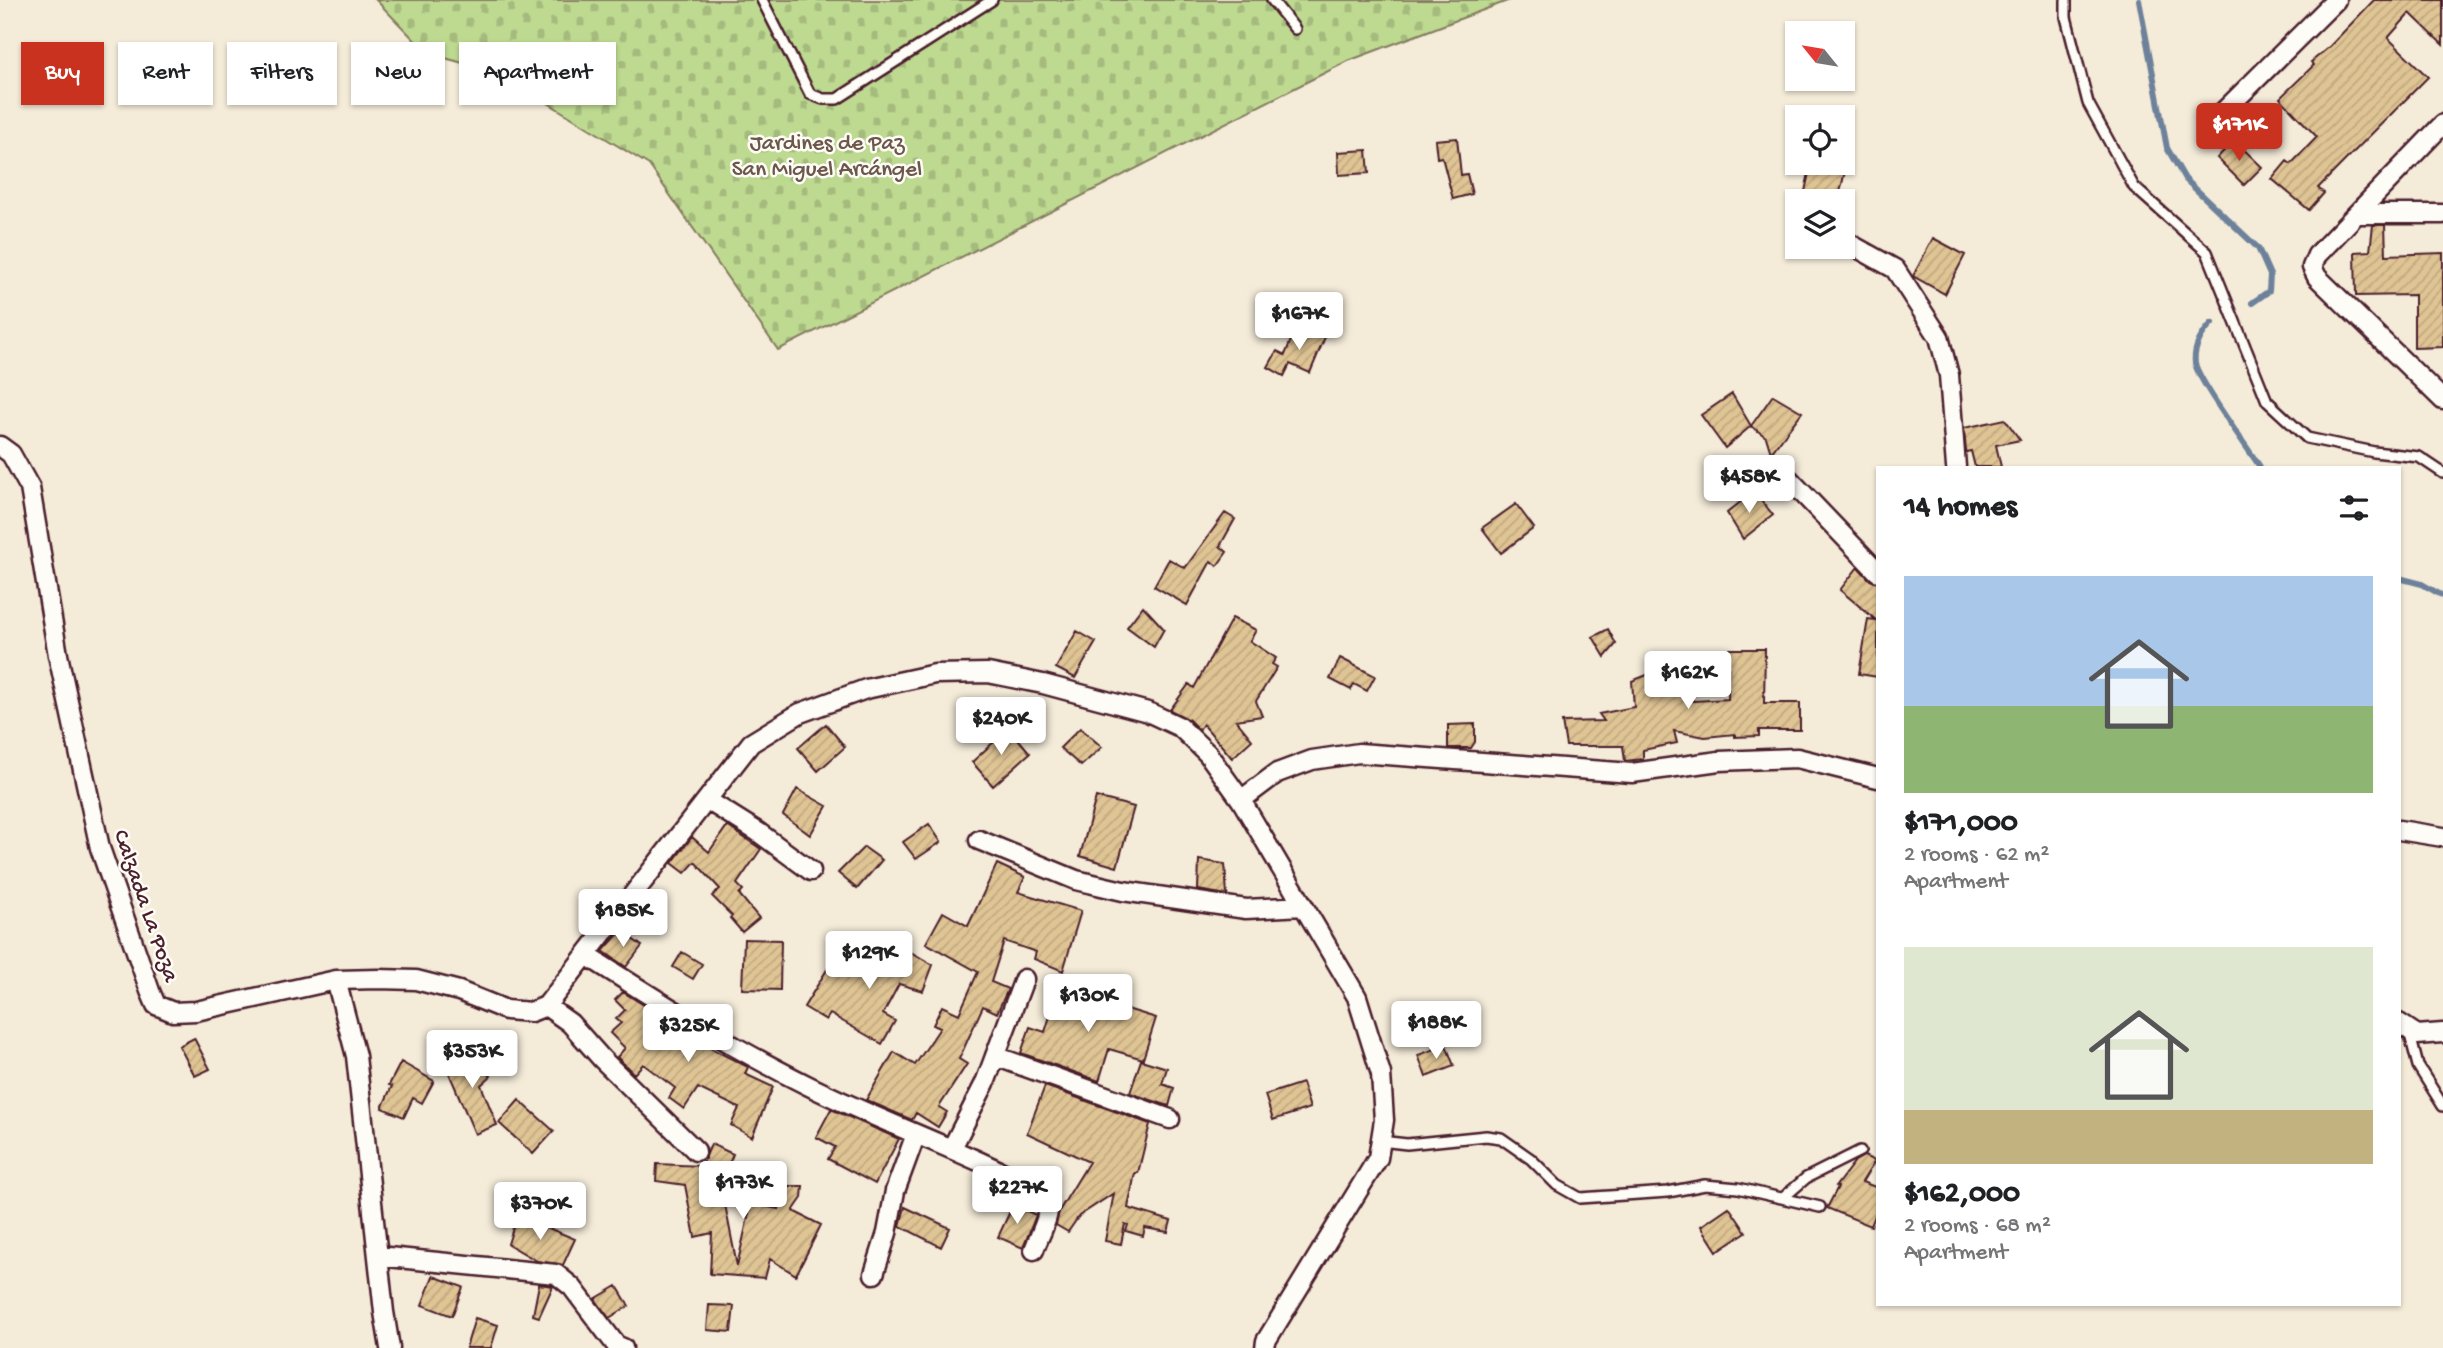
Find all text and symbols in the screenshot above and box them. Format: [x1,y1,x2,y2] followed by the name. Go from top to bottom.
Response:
[1785,21,1855,91] north arrow
[1785,21,1855,259] map controls
[21,42,104,105] chip: Buy
[118,42,213,105] chip: Rent
[227,42,337,105] chip: Filters
[351,42,445,105] chip: New
[459,42,616,105] chip: Apartment
[2190,104,2288,163] pin: $171K
[1785,105,1855,175] button: locate
[2212,112,2266,139] text: $171K
[732,131,922,184] park label: Jardines de Paz San Miguel Arcángel
[1785,189,1855,259] button: layers
[1250,292,1348,352] pin: $167K
[1271,301,1327,328] text: $167K
[1700,456,1798,515] pin: $458K
[1720,464,1778,491] text: $458K
[2335,489,2373,527] icon: filters
[1904,491,2017,526] text: 14 homes
[2076,621,2202,747] icon: home
[1639,652,1737,711] pin: $162K
[1660,660,1716,687] text: $162K
[952,698,1050,757] pin: $240K
[972,706,1030,733] text: $240K
[1904,807,2018,842] text: $171,000
[106,827,184,987] street label: Calzada La Poza
[1904,842,2049,869] text: 2 rooms · 62 m²
[1904,869,2008,896] text: Apartment
[574,890,672,949] pin: $185K
[595,898,651,925] text: $185K
[820,932,918,991] pin: $129K
[841,940,897,967] text: $129K
[1039,974,1137,1034] pin: $130K
[1059,983,1117,1010] text: $130K
[2076,992,2202,1118] icon: home
[1387,1002,1485,1061] pin: $188K
[639,1004,737,1064] pin: $325K
[1407,1010,1465,1037] text: $188K
[659,1013,717,1040] text: $325K
[423,1030,521,1090] pin: $353K
[443,1039,501,1066] text: $353K
[694,1162,792,1221] pin: $173K
[968,1166,1066,1226] pin: $227K
[715,1170,771,1197] text: $173K
[988,1175,1046,1202] text: $227K
[1904,1178,2020,1213] text: $162,000
[491,1182,589,1242] pin: $370K
[510,1191,570,1218] text: $370K
[1904,1213,2051,1240] text: 2 rooms · 68 m²
[1904,1240,2008,1267] text: Apartment

